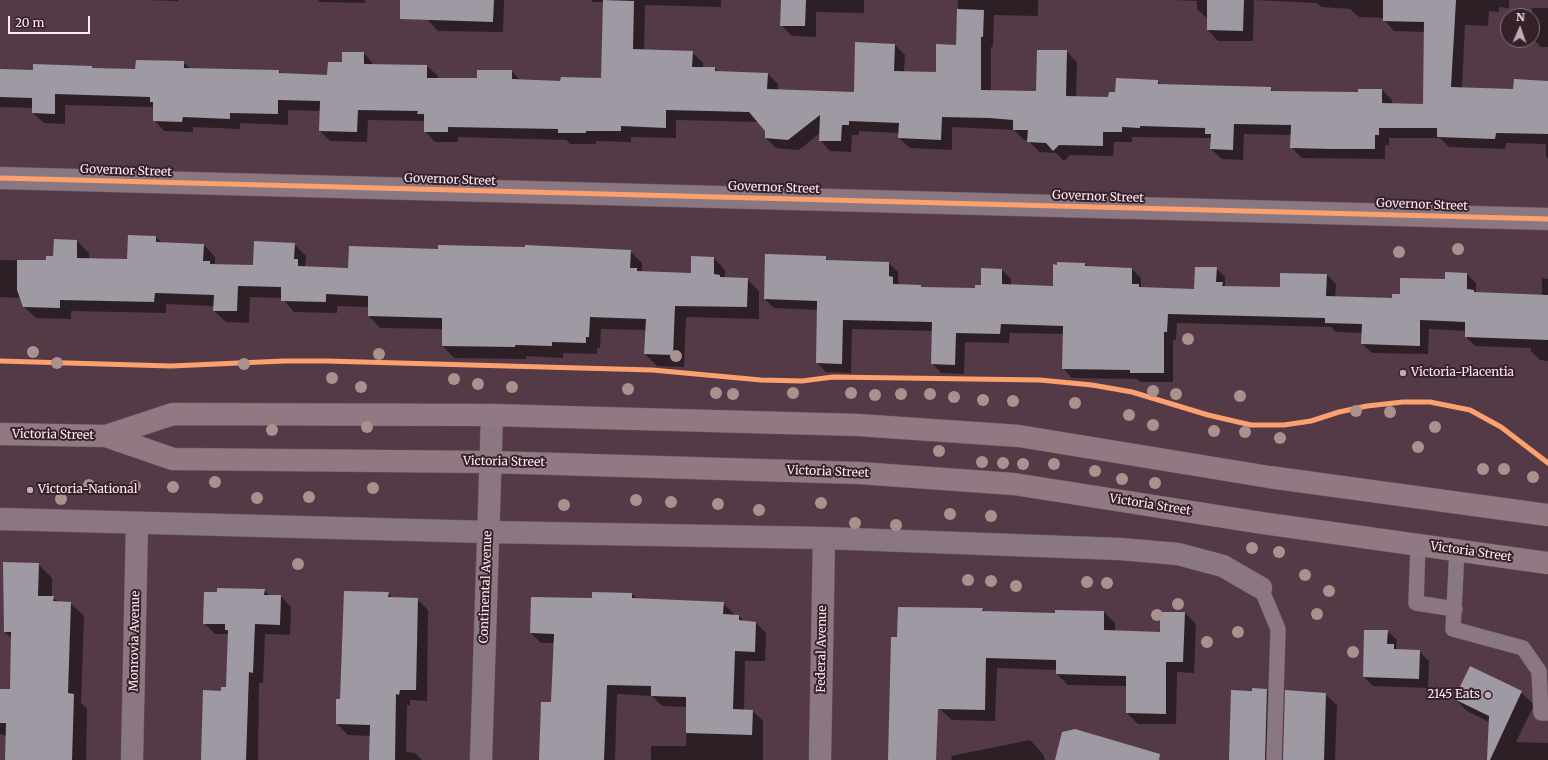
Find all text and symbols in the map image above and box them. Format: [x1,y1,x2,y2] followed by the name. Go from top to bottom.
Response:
[10,8,92,34] scale bar
[1500,8,1540,48] north arrow
[1516,10,1525,24] text: N
[15,15,44,30] text: 20 m
[80,162,172,180] street label: Governor Street
[404,171,496,189] street label: Governor Street
[728,179,820,197] street label: Governor Street
[1052,188,1144,206] street label: Governor Street
[1376,196,1468,214] street label: Governor Street
[1411,366,1514,380] place label: Victoria-Placentia
[1398,368,1408,378] marker: Victoria-Placentia
[12,427,94,443] street label: Victoria Street
[463,454,545,470] street label: Victoria Street
[787,463,869,481] street label: Victoria Street
[38,483,138,497] place label: Victoria-National
[25,485,35,495] marker: Victoria-National
[1108,491,1192,519] street label: Victoria Street
[477,530,495,644] street label: Continental Avenue
[1429,539,1513,565] street label: Victoria Street
[127,590,143,692] street label: Monrovia Avenue
[814,605,830,693] street label: Federal Avenue
[1427,688,1480,702] place label: 2145 Eats
[1483,690,1493,700] marker: 2145 Eats

